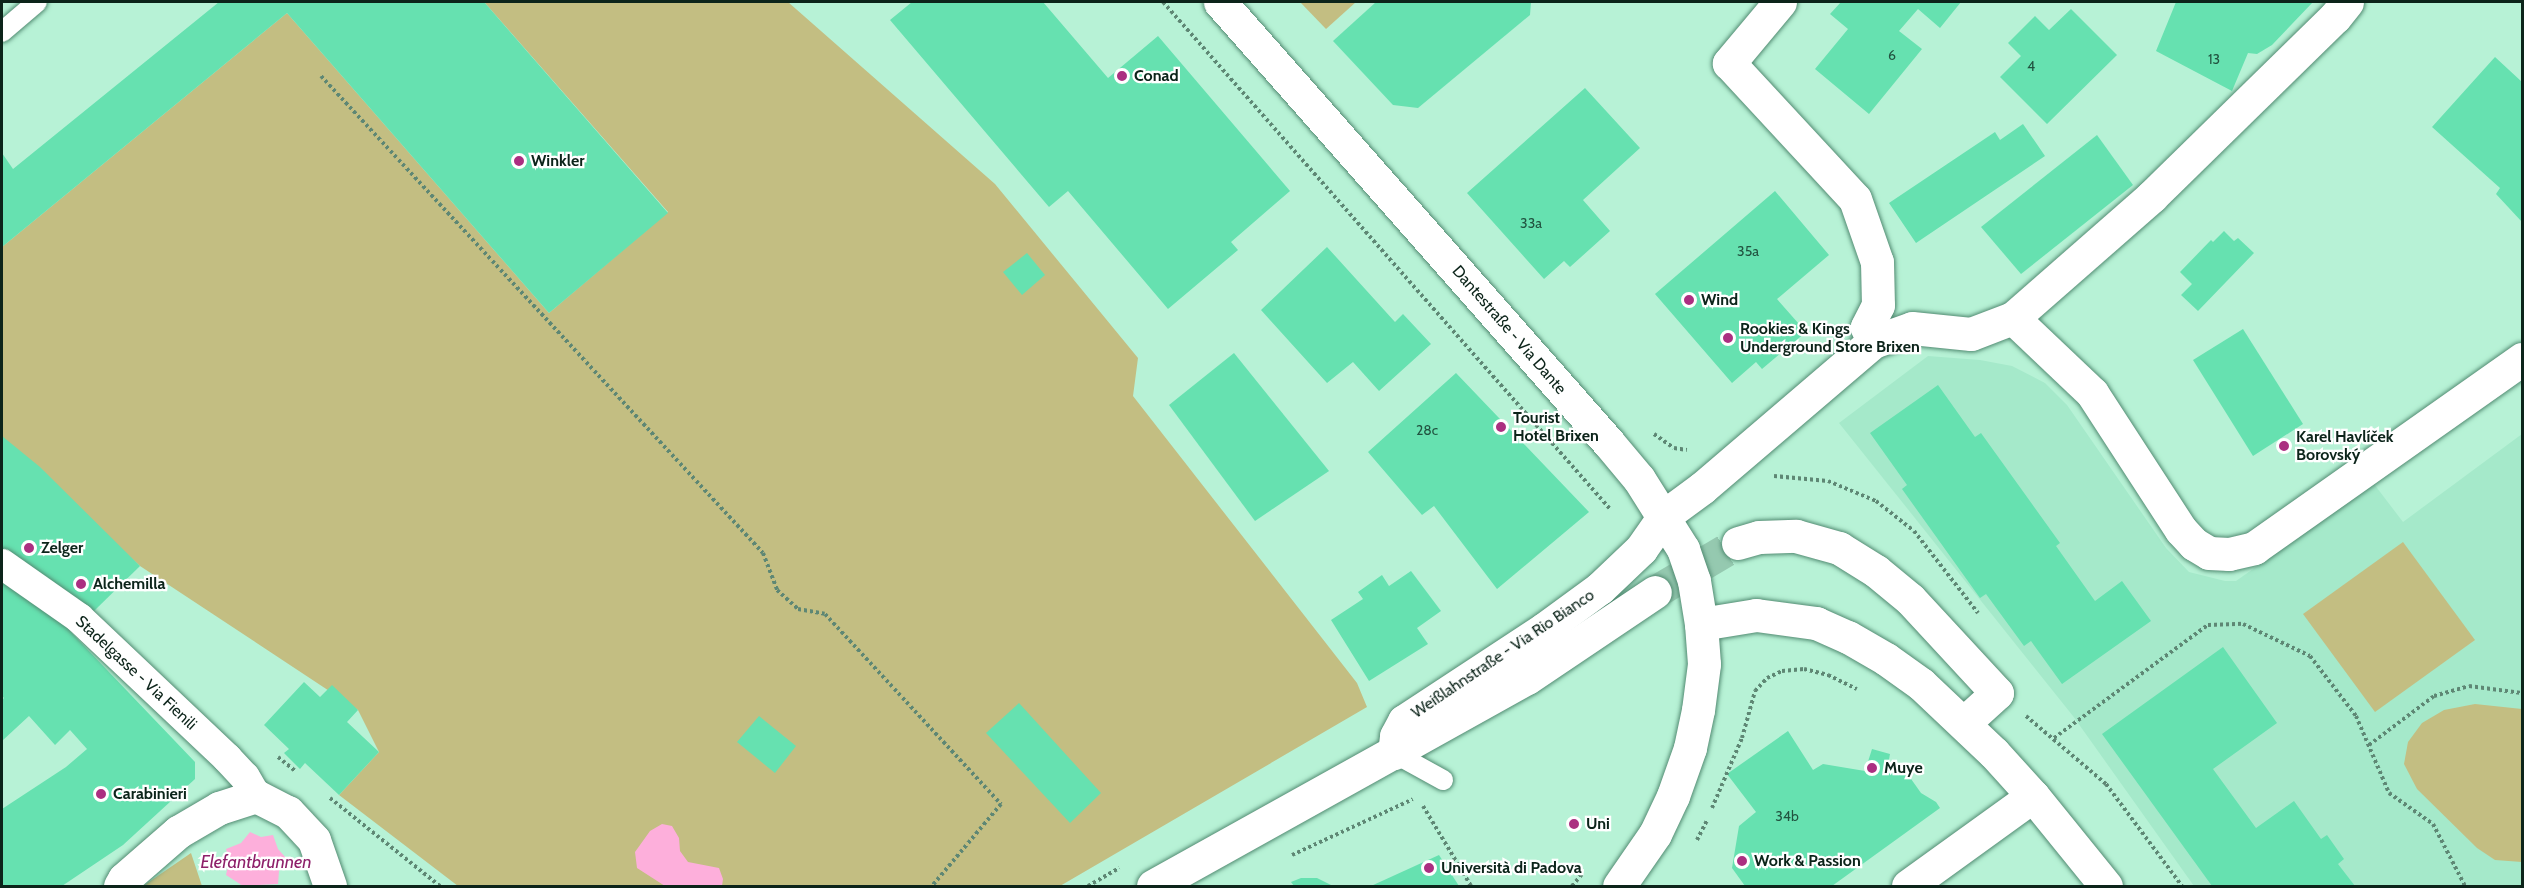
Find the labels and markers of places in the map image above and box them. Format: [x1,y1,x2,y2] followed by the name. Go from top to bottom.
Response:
[1134,66,1179,86] place label: Conad
[1115,69,1129,83] marker: Conad
[531,151,584,171] place label: Winkler
[512,154,526,168] marker: Winkler
[1701,290,1738,310] place label: Wind
[1682,293,1696,307] marker: Wind
[1740,319,1920,357] place label: Rookies & Kings Underground Store Brixen
[1721,331,1735,345] marker: Rookies & Kings Underground Store Brixen
[1513,408,1599,446] place label: Tourist Hotel Brixen
[1494,420,1508,434] marker: Tourist Hotel Brixen
[2296,427,2394,465] place label: Karel Havlíček Borovský
[2277,439,2291,453] marker: Karel Havlíček Borovský
[41,538,83,558] place label: Zelger
[22,541,36,555] marker: Zelger
[93,574,165,594] place label: Alchemilla
[74,577,88,591] marker: Alchemilla
[1884,758,1923,778] place label: Muye
[1865,761,1879,775] marker: Muye
[113,784,187,804] place label: Carabinieri
[94,787,108,801] marker: Carabinieri
[1586,814,1610,834] place label: Uni
[1567,817,1581,831] marker: Uni
[1754,851,1861,871] place label: Work & Passion
[1735,854,1749,868] marker: Work & Passion
[1441,858,1582,878] place label: Università di Padova
[1422,861,1436,875] marker: Università di Padova

